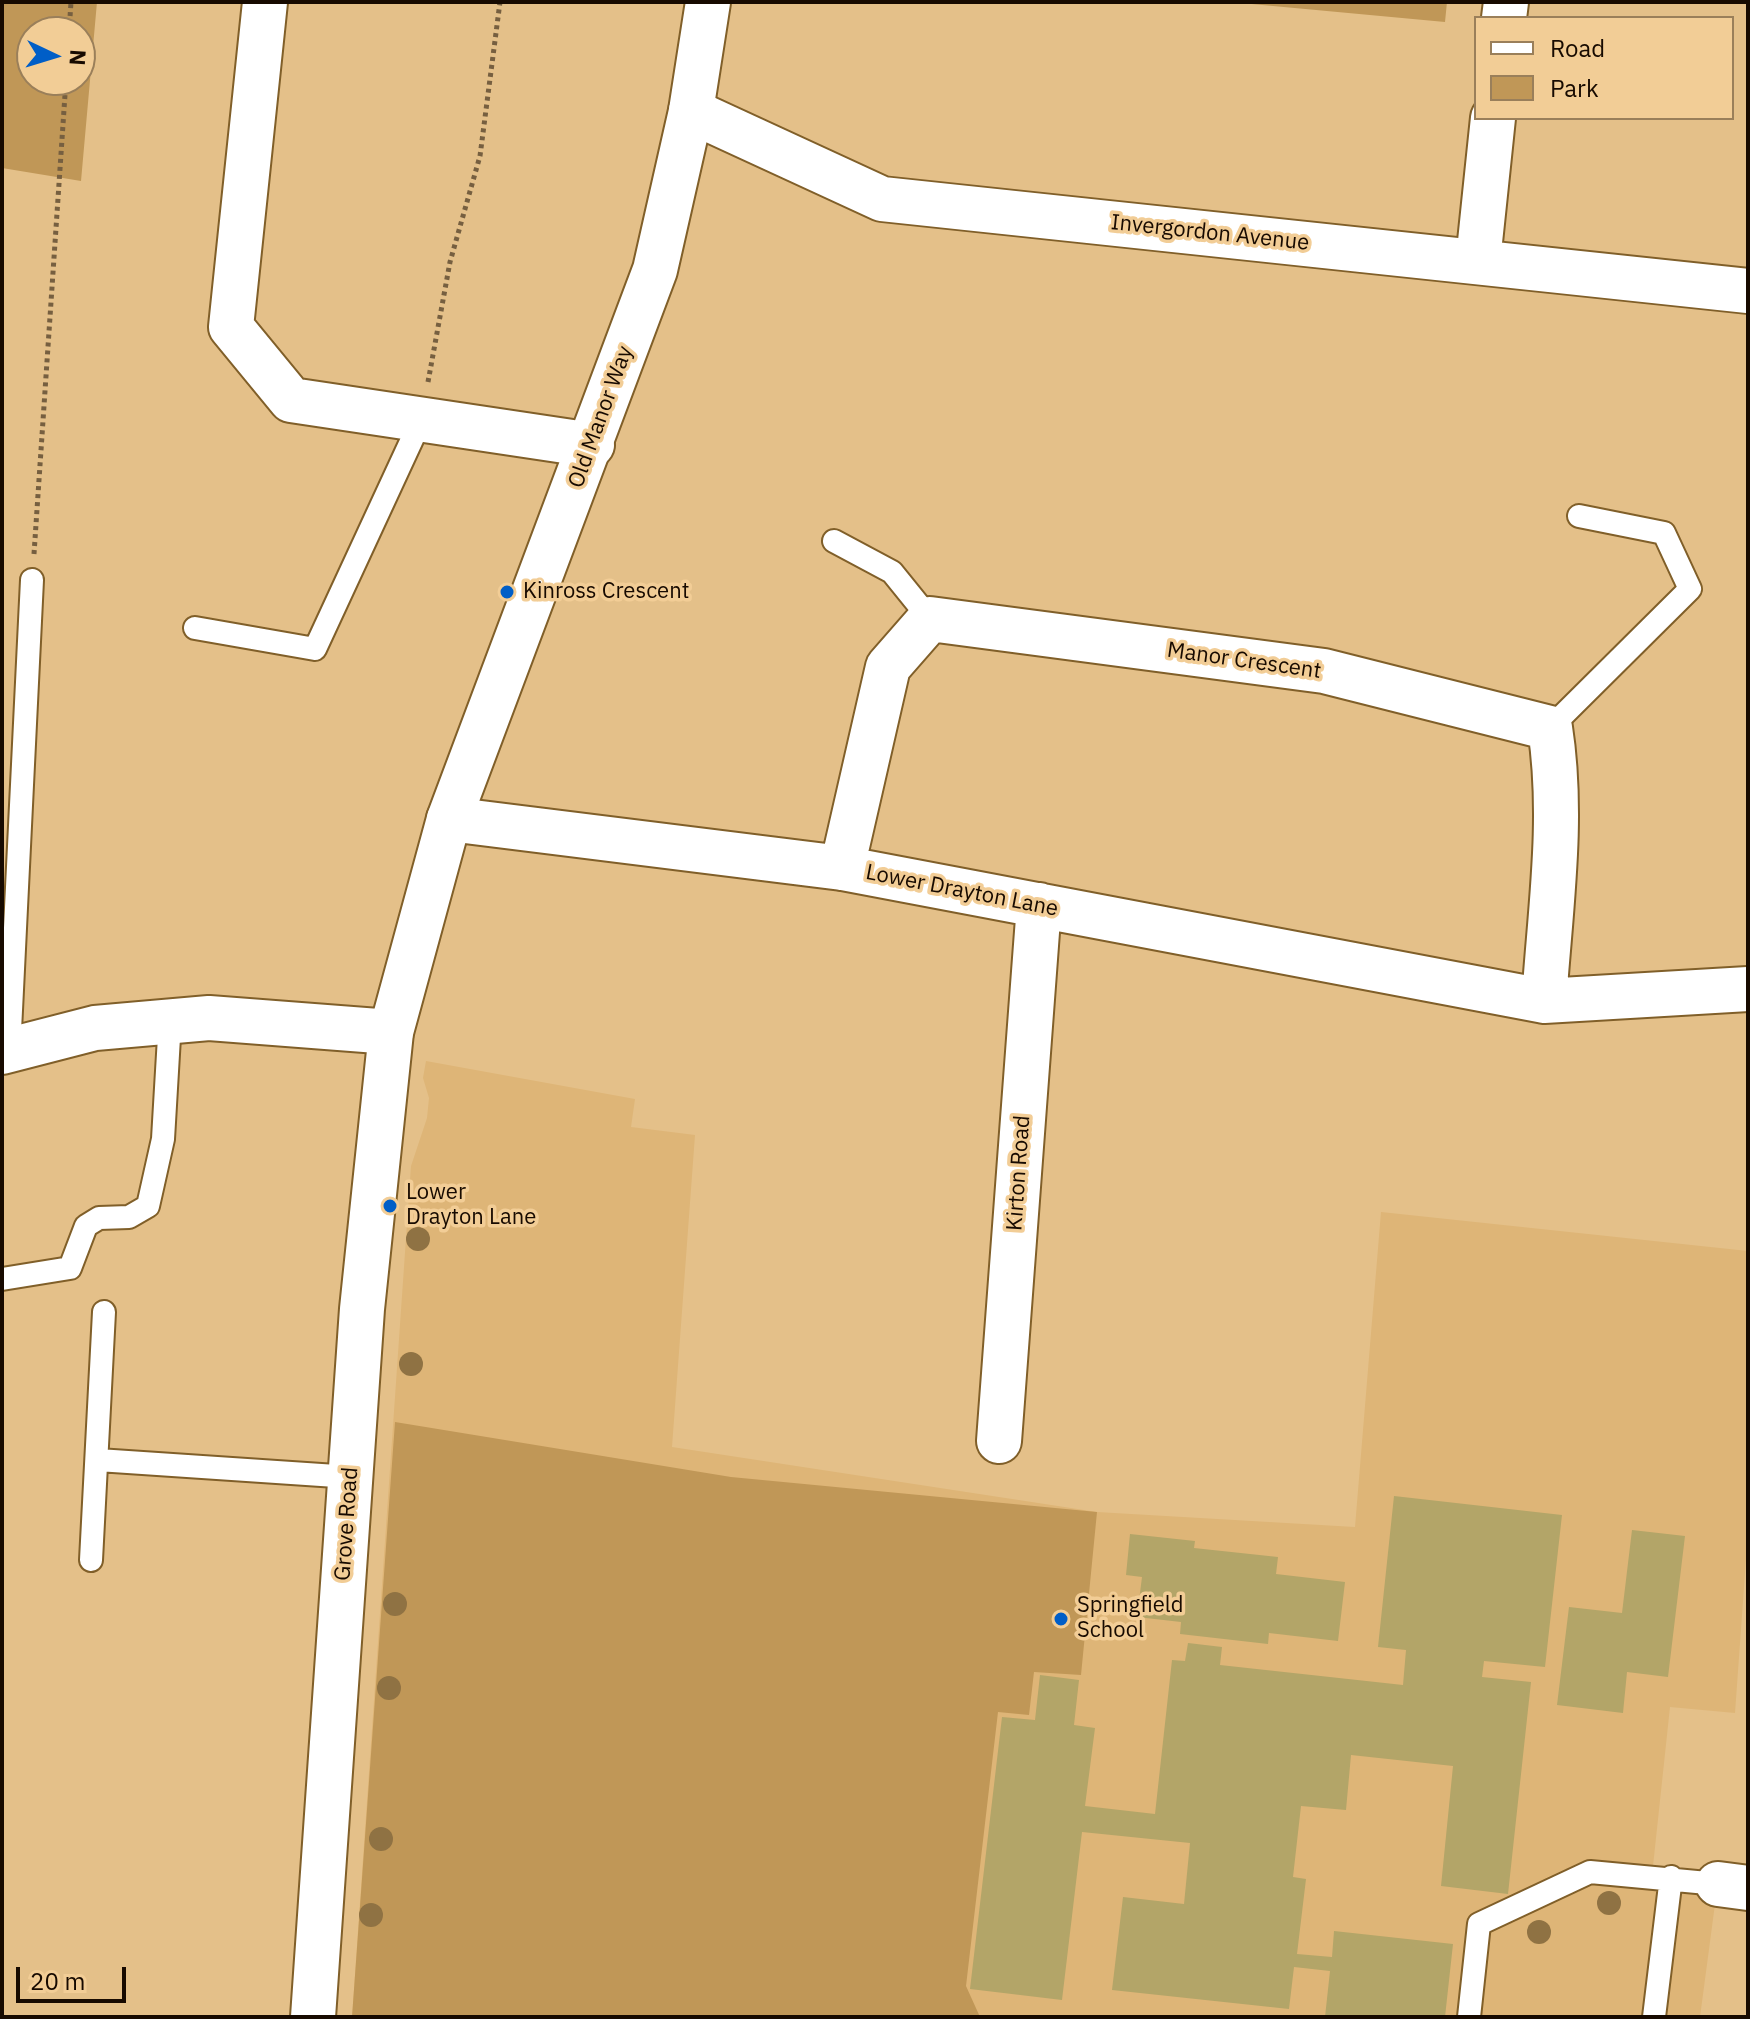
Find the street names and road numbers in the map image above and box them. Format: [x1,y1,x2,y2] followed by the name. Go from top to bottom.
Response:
[1109,209,1311,257] street label: Invergordon Avenue
[563,342,639,492] street label: Old Manor Way
[1165,637,1323,685] street label: Manor Crescent
[864,859,1060,923] street label: Lower Drayton Lane
[1002,1114,1036,1232] street label: Kirton Road
[330,1466,364,1582] street label: Grove Road

